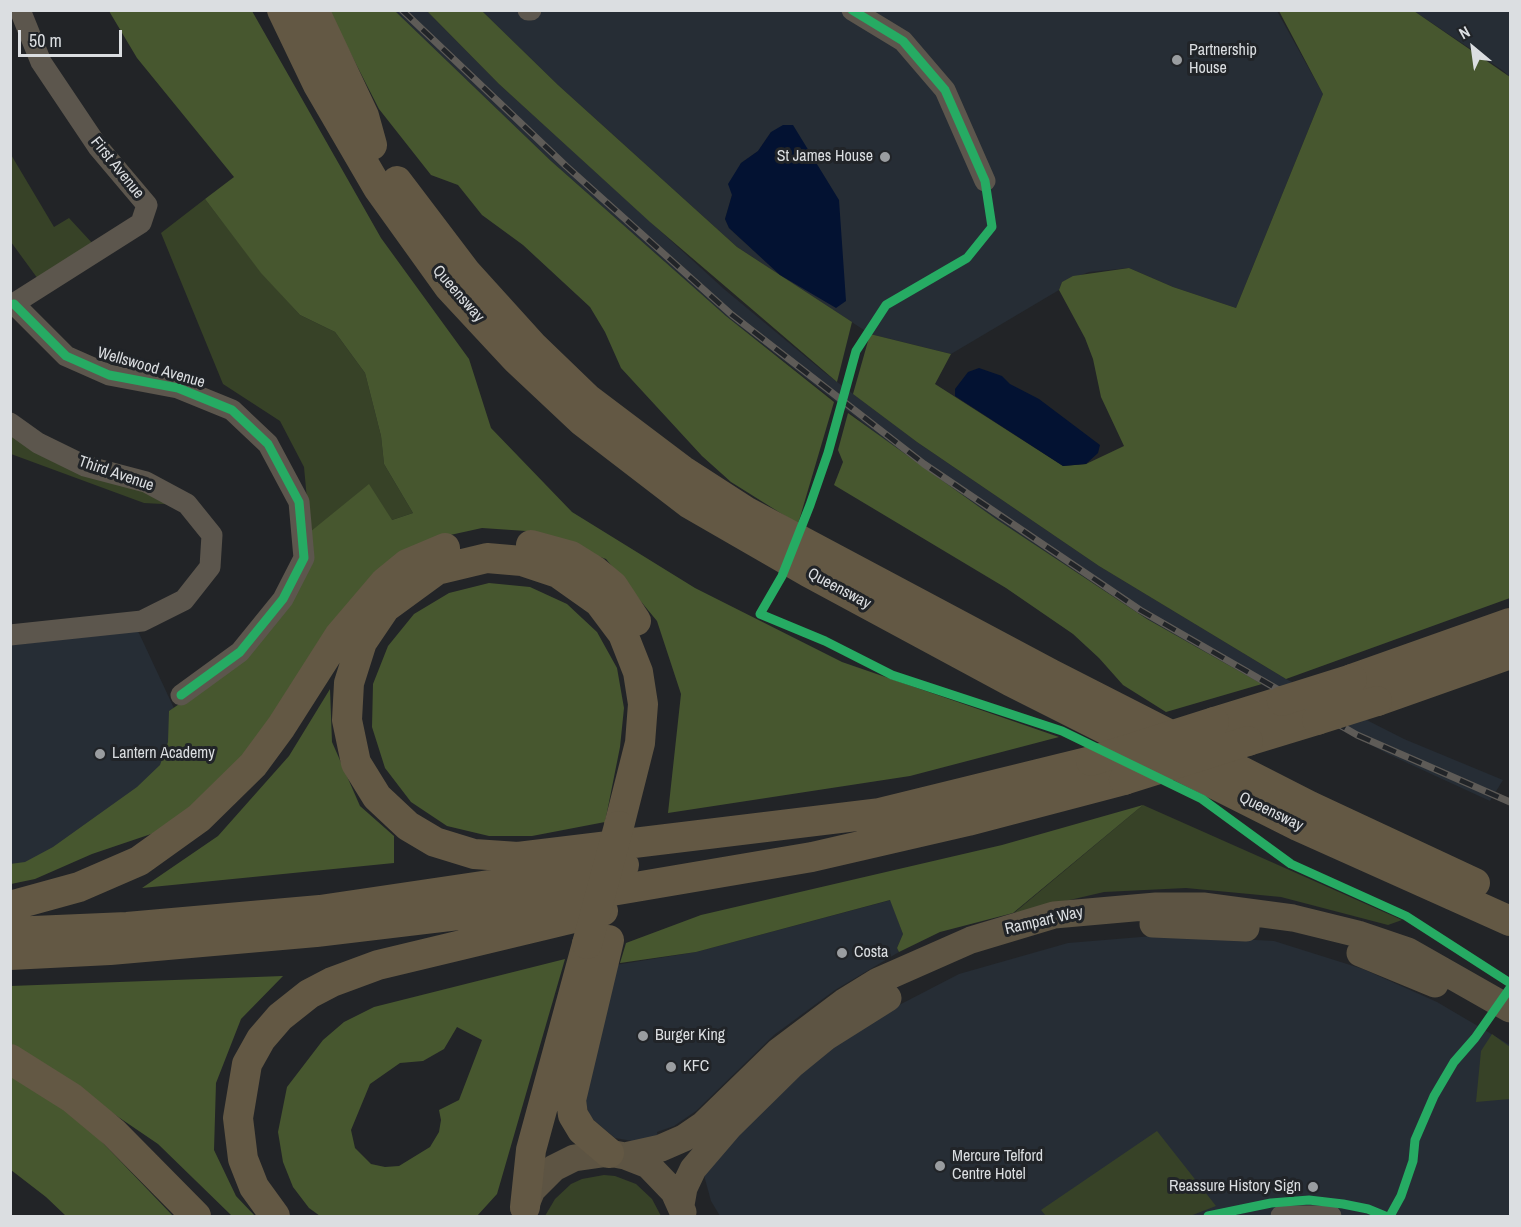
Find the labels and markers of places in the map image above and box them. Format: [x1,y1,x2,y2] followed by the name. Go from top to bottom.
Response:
[1189,41,1257,79] place label: Partnership House
[1170,53,1184,67] marker: Partnership House
[777,147,873,167] place label: St James House
[878,150,892,164] marker: St James House
[112,744,215,764] place label: Lantern Academy
[93,747,107,761] marker: Lantern Academy
[854,943,888,963] place label: Costa
[835,946,849,960] marker: Costa
[655,1026,725,1046] place label: Burger King
[636,1029,650,1043] marker: Burger King
[683,1057,709,1077] place label: KFC
[664,1060,678,1074] marker: KFC
[952,1147,1043,1185] place label: Mercure Telford Centre Hotel
[933,1159,947,1173] marker: Mercure Telford Centre Hotel
[1169,1177,1301,1197] place label: Reassure History Sign
[1306,1180,1320,1194] marker: Reassure History Sign

